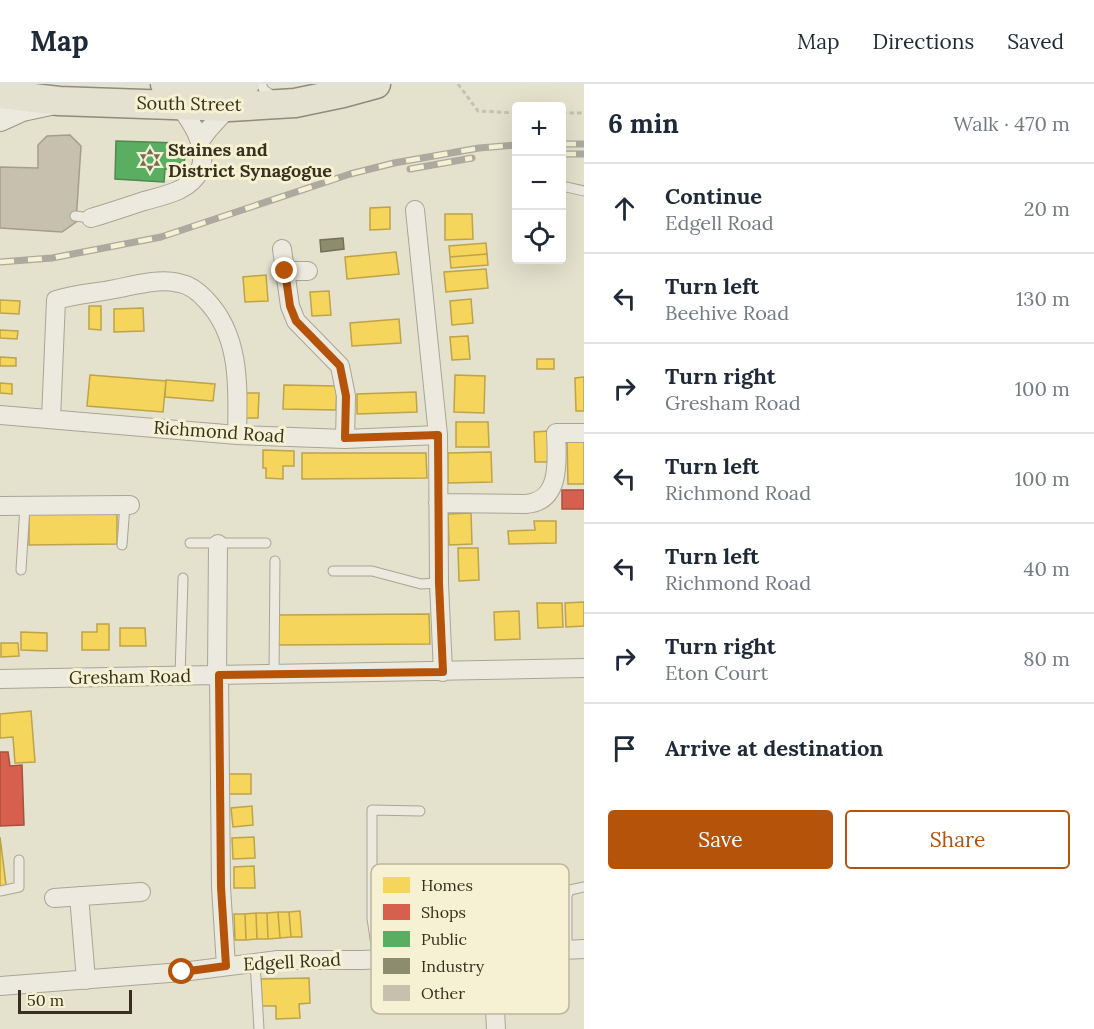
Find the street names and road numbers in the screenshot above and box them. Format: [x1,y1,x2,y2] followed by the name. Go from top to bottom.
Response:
[136,91,242,116] street label: South Street
[153,415,286,448] street label: Richmond Road
[69,664,191,689] street label: Gresham Road
[243,947,342,976] street label: Edgell Road

